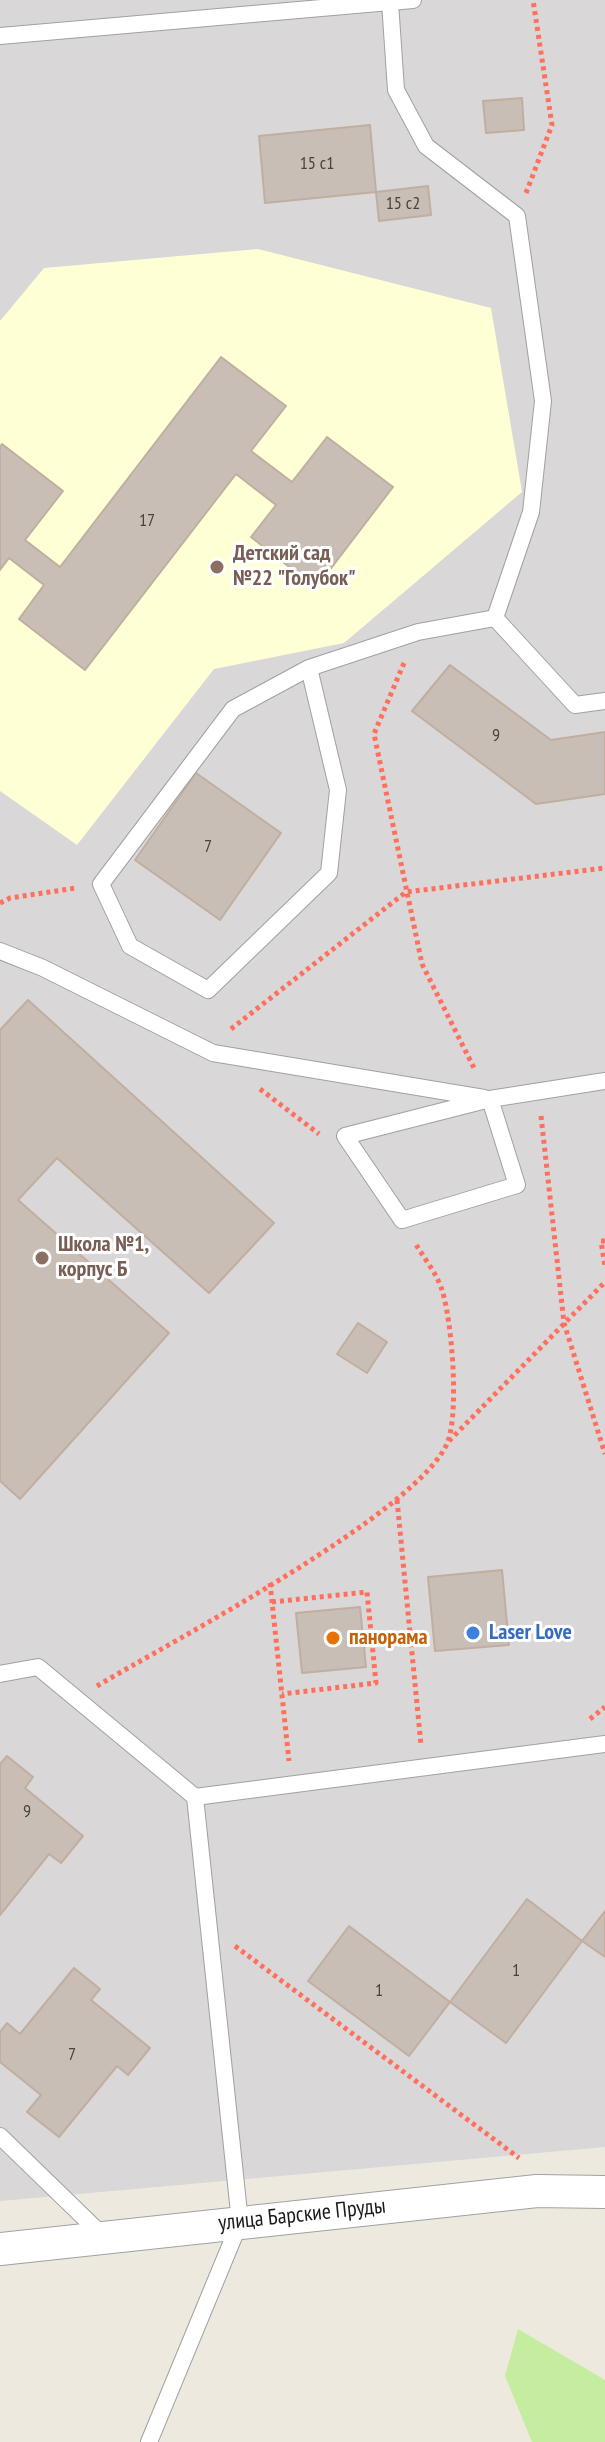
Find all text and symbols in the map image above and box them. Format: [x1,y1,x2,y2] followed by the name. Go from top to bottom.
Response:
[300,153,334,175] house number: 15 с1
[386,193,420,215] house number: 15 с2
[139,510,155,532] house number: 17
[233,541,356,592] place label: Детский сад №22 "Голубок"
[208,558,226,576] marker: Детский сад №22 "Голубок"
[492,725,500,747] house number: 9
[204,836,212,858] house number: 7
[58,1232,149,1284] place label: Школа №1, корпус Б
[33,1249,51,1267] marker: Школа №1, корпус Б
[489,1620,572,1646] place label: Laser Love
[464,1624,482,1642] marker: Laser Love
[349,1625,428,1651] place label: панорама
[324,1629,342,1647] marker: панорама
[23,1801,31,1823] house number: 9
[512,1960,520,1982] house number: 1
[375,1980,383,2002] house number: 1
[68,2044,76,2066] house number: 7
[217,2193,387,2237] street label: улица Барские Пруды

